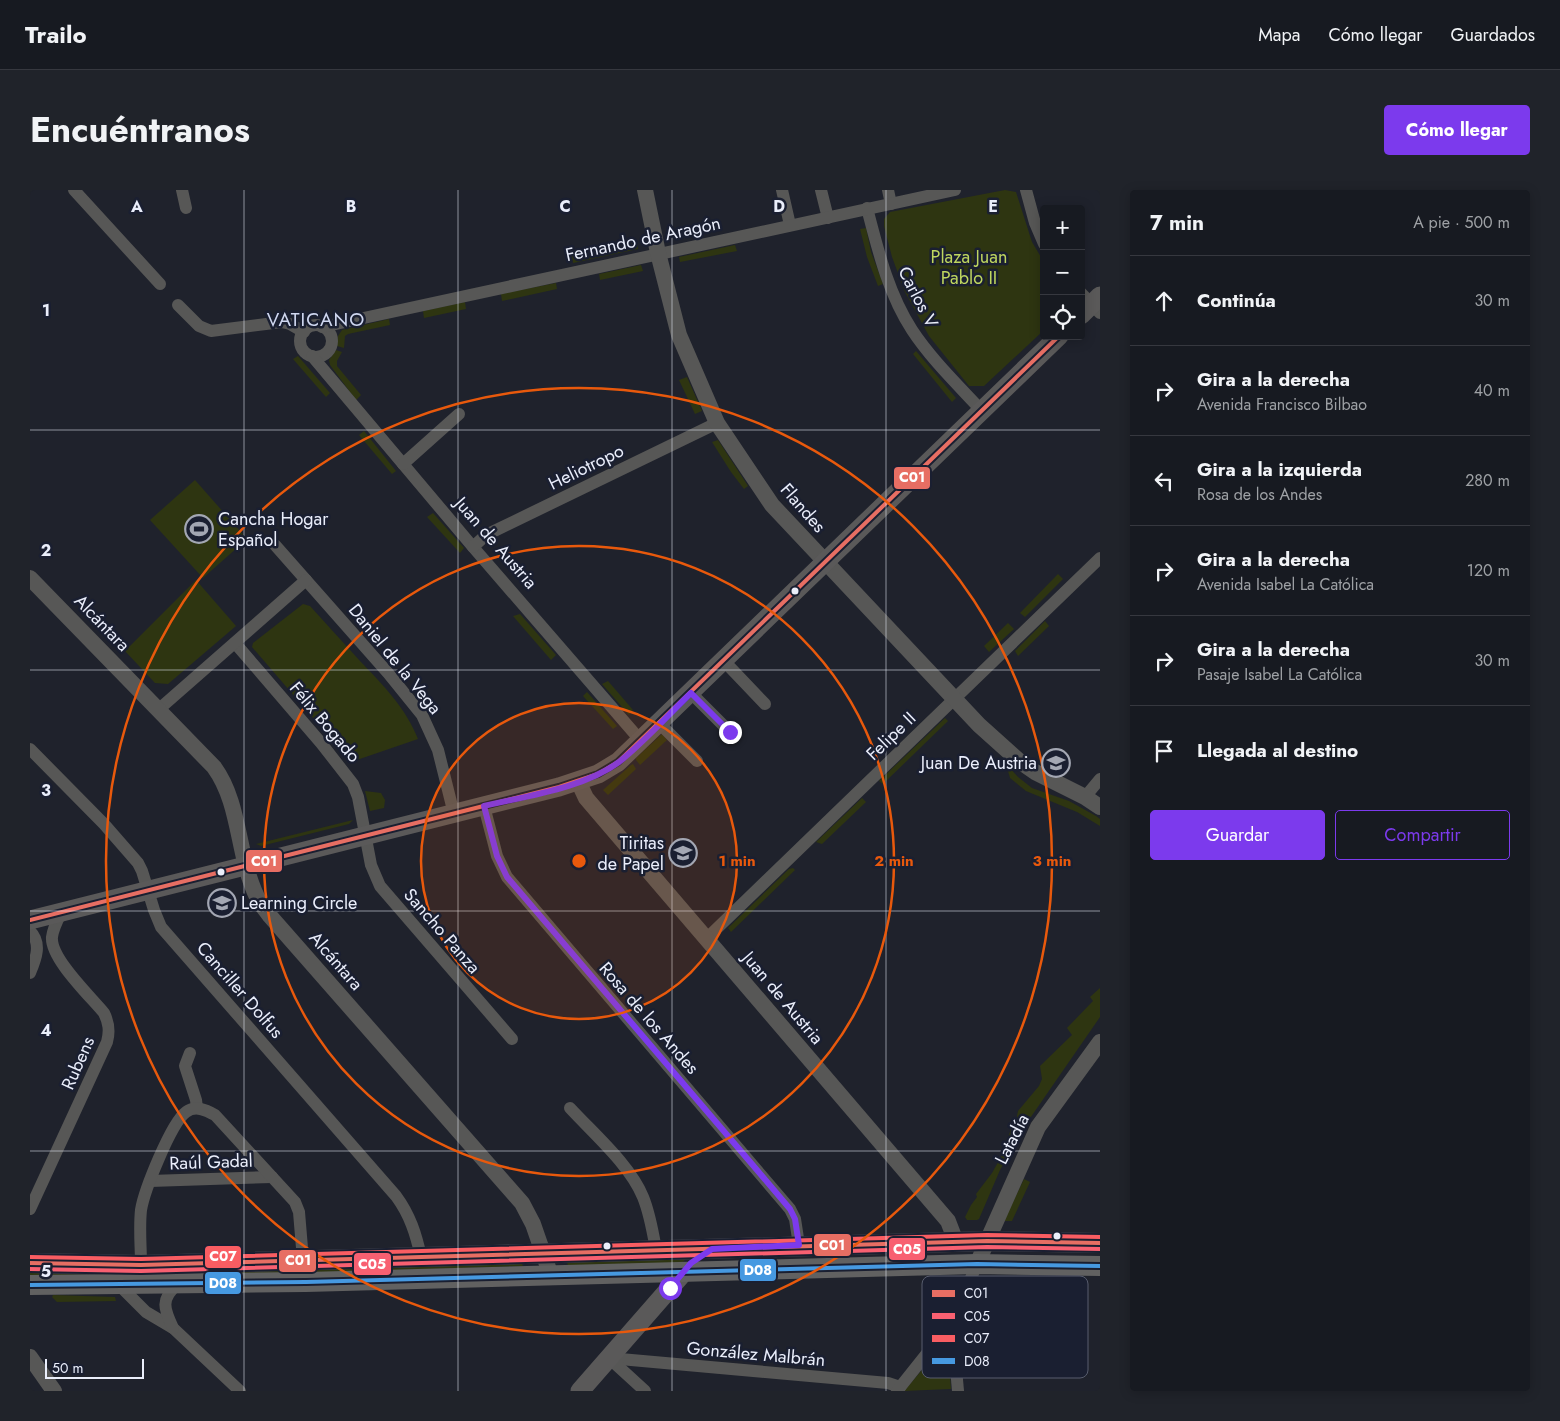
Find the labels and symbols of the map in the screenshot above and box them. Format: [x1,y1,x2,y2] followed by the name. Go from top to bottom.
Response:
[130,195,143,218] text: A
[346,195,356,218] text: B
[559,195,571,218] text: C
[773,195,785,218] text: D
[988,195,998,218] text: E
[563,210,723,268] street label: Fernando de Aragón
[931,244,1007,291] park label: Plaza Juan Pablo II
[892,262,945,332] street label: Carlos V
[42,299,50,322] text: 1
[267,306,365,333] district label: VATICANO
[544,438,628,496] street label: Heliotropo
[893,466,931,490] line badge: C01
[899,467,925,487] text: C01
[774,478,832,538] street label: Flandes
[447,490,543,595] street label: Juan de Austria
[218,506,329,553] place label: Cancha Hogar Español
[184,514,214,544] sports icon: Cancha Hogar Español
[41,539,51,562] text: 2
[790,586,800,596] unlabelled marker
[68,589,136,657] street label: Alcántara
[342,598,448,720] street label: Daniel de la Vega
[283,676,367,768] street label: Félix Bogado
[860,706,922,766] street label: Felipe II
[719,721,742,744] route end
[1041,748,1071,778] school or university icon: Juan De Austria
[919,750,1037,776] place label: Juan De Austria
[41,779,51,802] text: 3
[597,830,664,877] place label: Tiritas de Papel
[668,838,698,868] school or university icon: Tiritas de Papel
[245,849,283,873] line badge: C01
[718,850,756,872] text: 1 min
[874,850,914,872] text: 2 min
[1033,850,1071,872] text: 3 min
[251,851,277,871] text: C01
[570,852,588,870] centre of rings
[216,867,226,877] unlabelled marker
[398,883,486,979] street label: Sancho Panza
[207,888,237,918] school or university icon: Learning Circle
[241,890,357,916] place label: Learning Circle
[303,926,369,996] street label: Alcántara
[191,936,289,1044] street label: Canciller Dolfus
[735,944,830,1050] street label: Juan de Austria
[593,956,705,1080] street label: Rosa de los Andes
[40,1019,52,1042] text: 4
[55,1032,101,1094] street label: Rubens
[988,1109,1036,1169] street label: Latadía
[169,1148,253,1176] street label: Raúl Gadal
[1052,1231,1062,1241] unlabelled marker
[813,1233,852,1257] line badge: C01
[819,1235,845,1255] text: C01
[888,1237,926,1261] line badge: C05
[893,1239,921,1259] text: C05
[602,1241,612,1251] unlabelled marker
[204,1245,242,1269] line badge: C07
[209,1246,237,1266] text: C07
[278,1249,317,1273] line badge: C01
[285,1250,311,1270] text: C01
[353,1252,392,1276] line badge: C05
[358,1254,386,1274] text: C05
[739,1258,777,1282] line badge: D08
[41,1260,51,1283] text: 5
[744,1260,772,1280] text: D08
[204,1271,242,1295] line badge: D08
[209,1273,237,1293] text: D08
[922,1276,1088,1378] legend
[659,1277,682,1300] route start
[964,1283,988,1303] text: C01
[964,1306,990,1326] text: C05
[964,1328,990,1348] text: C07
[686,1335,826,1373] street label: González Malbrán
[964,1351,990,1371] text: D08
[45,1356,144,1379] scale bar

